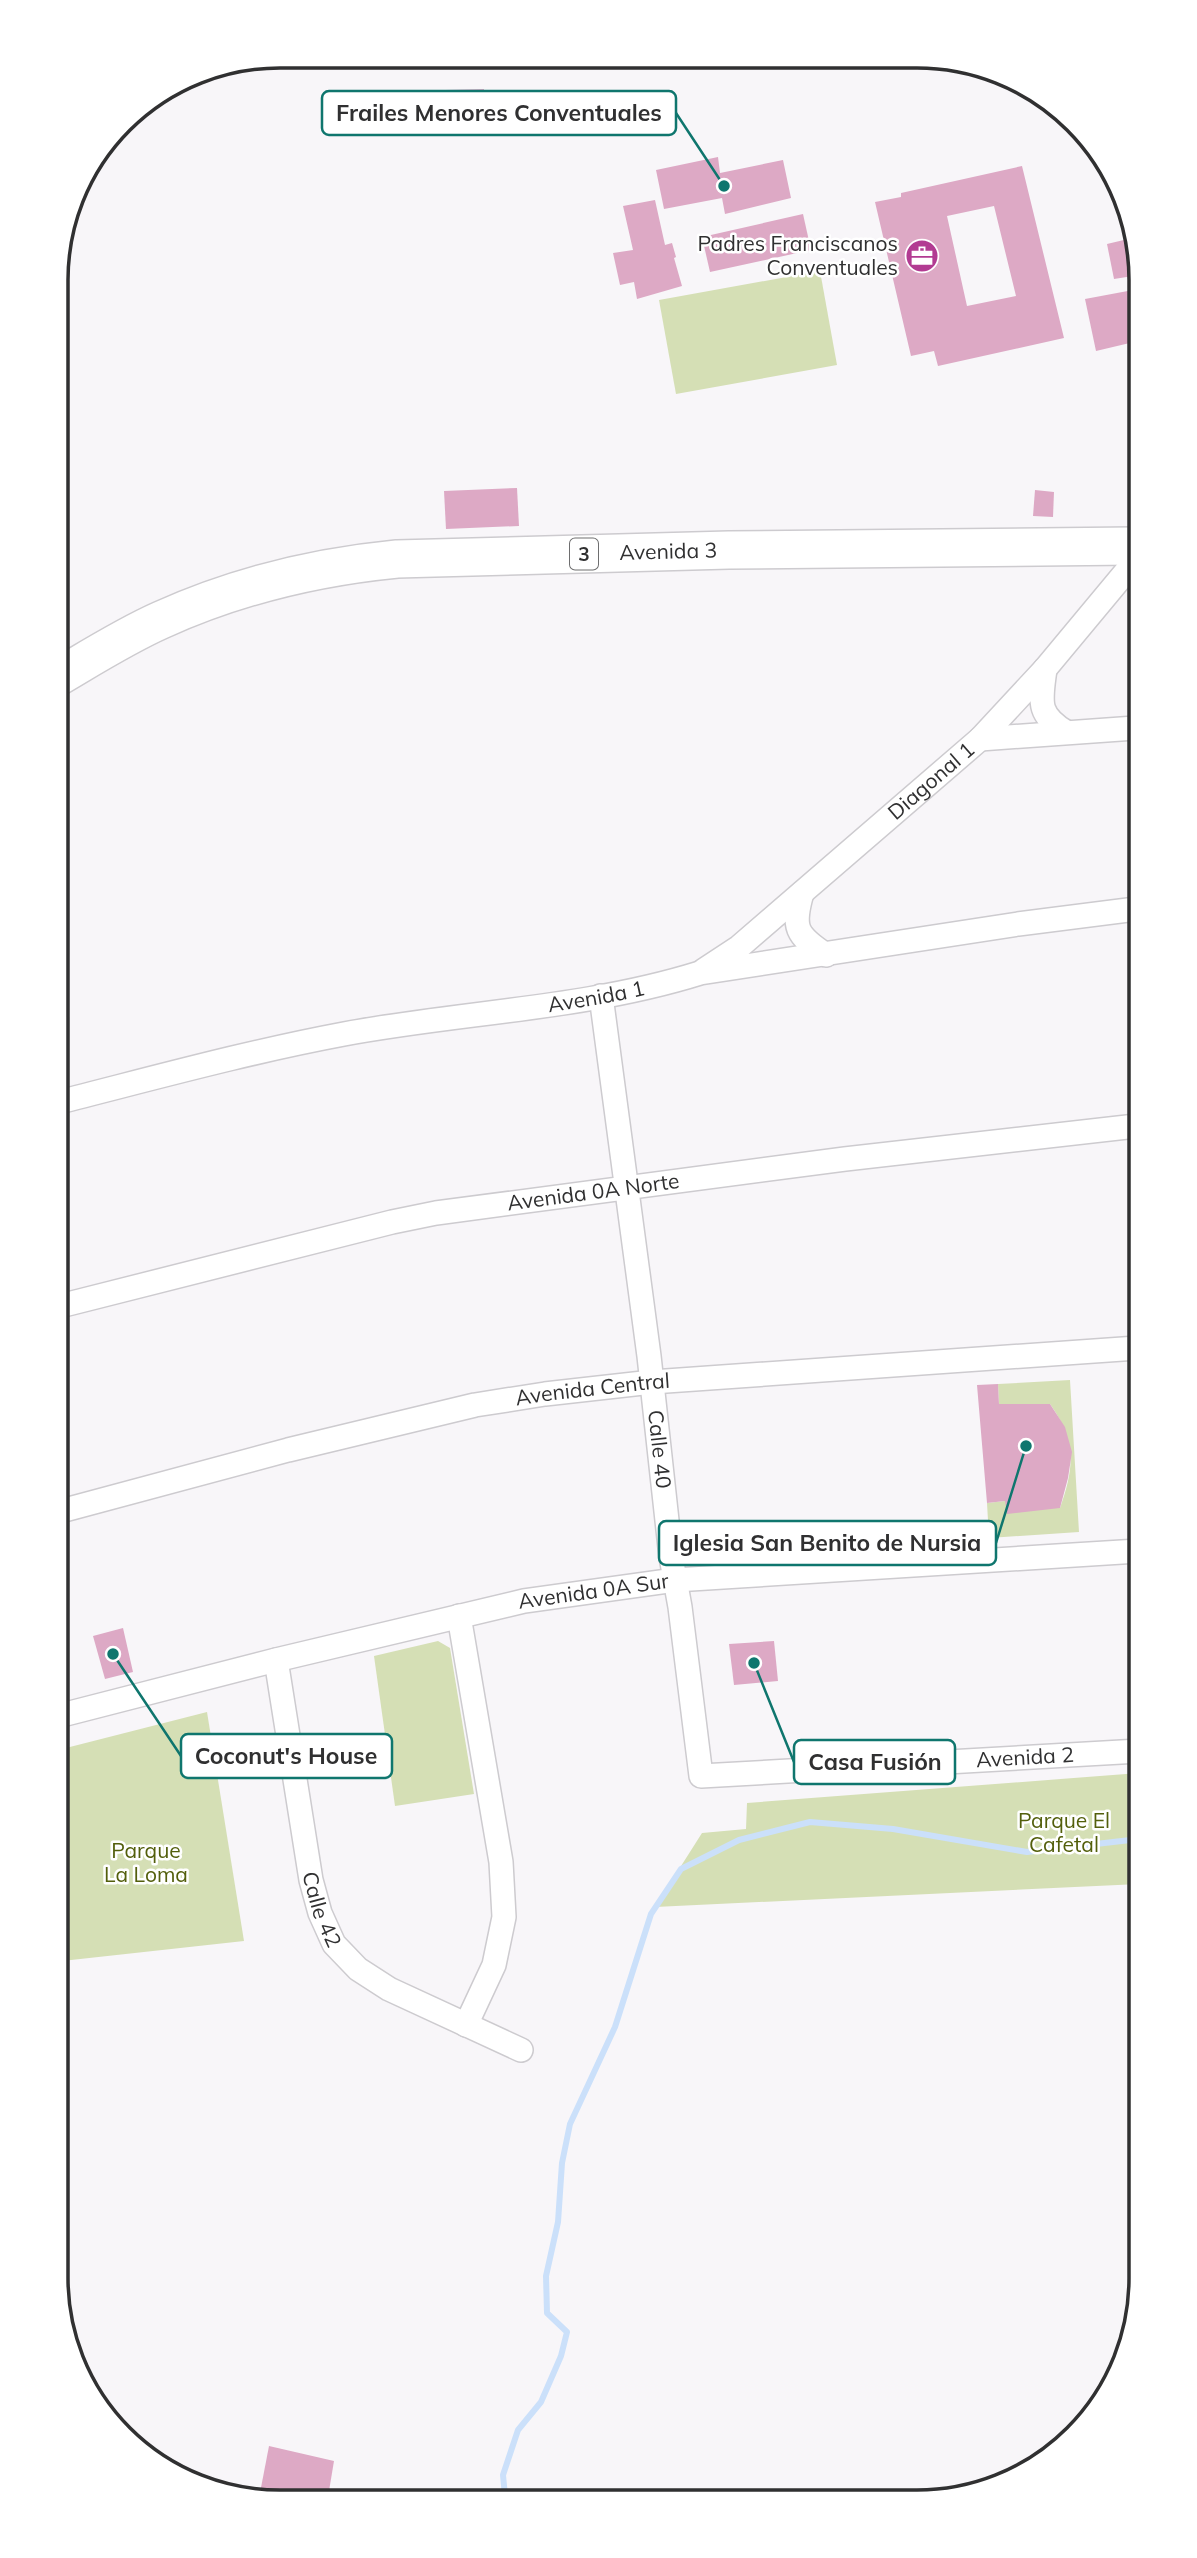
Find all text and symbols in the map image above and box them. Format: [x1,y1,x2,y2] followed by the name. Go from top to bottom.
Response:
[322,91,676,135] callout: Frailes Menores Conventuales
[336,98,662,127] text: Frailes Menores Conventuales
[697,230,898,280] place label: Padres Franciscanos Conventuales
[903,237,941,275] office icon: Padres Franciscanos Conventuales
[619,536,718,565] street label: Avenida 3
[570,538,598,569] road number: 3
[882,736,979,825] street label: Diagonal 1
[546,974,647,1017] street label: Avenida 1
[505,1167,681,1215] street label: Avenida 0A Norte
[513,1367,670,1410] street label: Avenida Central
[643,1409,677,1490] street label: Calle 40
[659,1521,996,1565] callout: Iglesia San Benito de Nursia
[673,1528,981,1557] text: Iglesia San Benito de Nursia
[516,1567,671,1614] street label: Avenida 0A Sur
[181,1734,392,1778] callout: Coconut's House
[794,1740,955,1784] callout: Casa Fusión
[195,1741,377,1770] text: Coconut's House
[975,1741,1075,1772] street label: Avenida 2
[808,1747,942,1776] text: Casa Fusión
[1018,1807,1110,1857] park label: Parque El Cafetal
[104,1837,188,1887] park label: Parque La Loma
[298,1870,348,1951] street label: Calle 42

